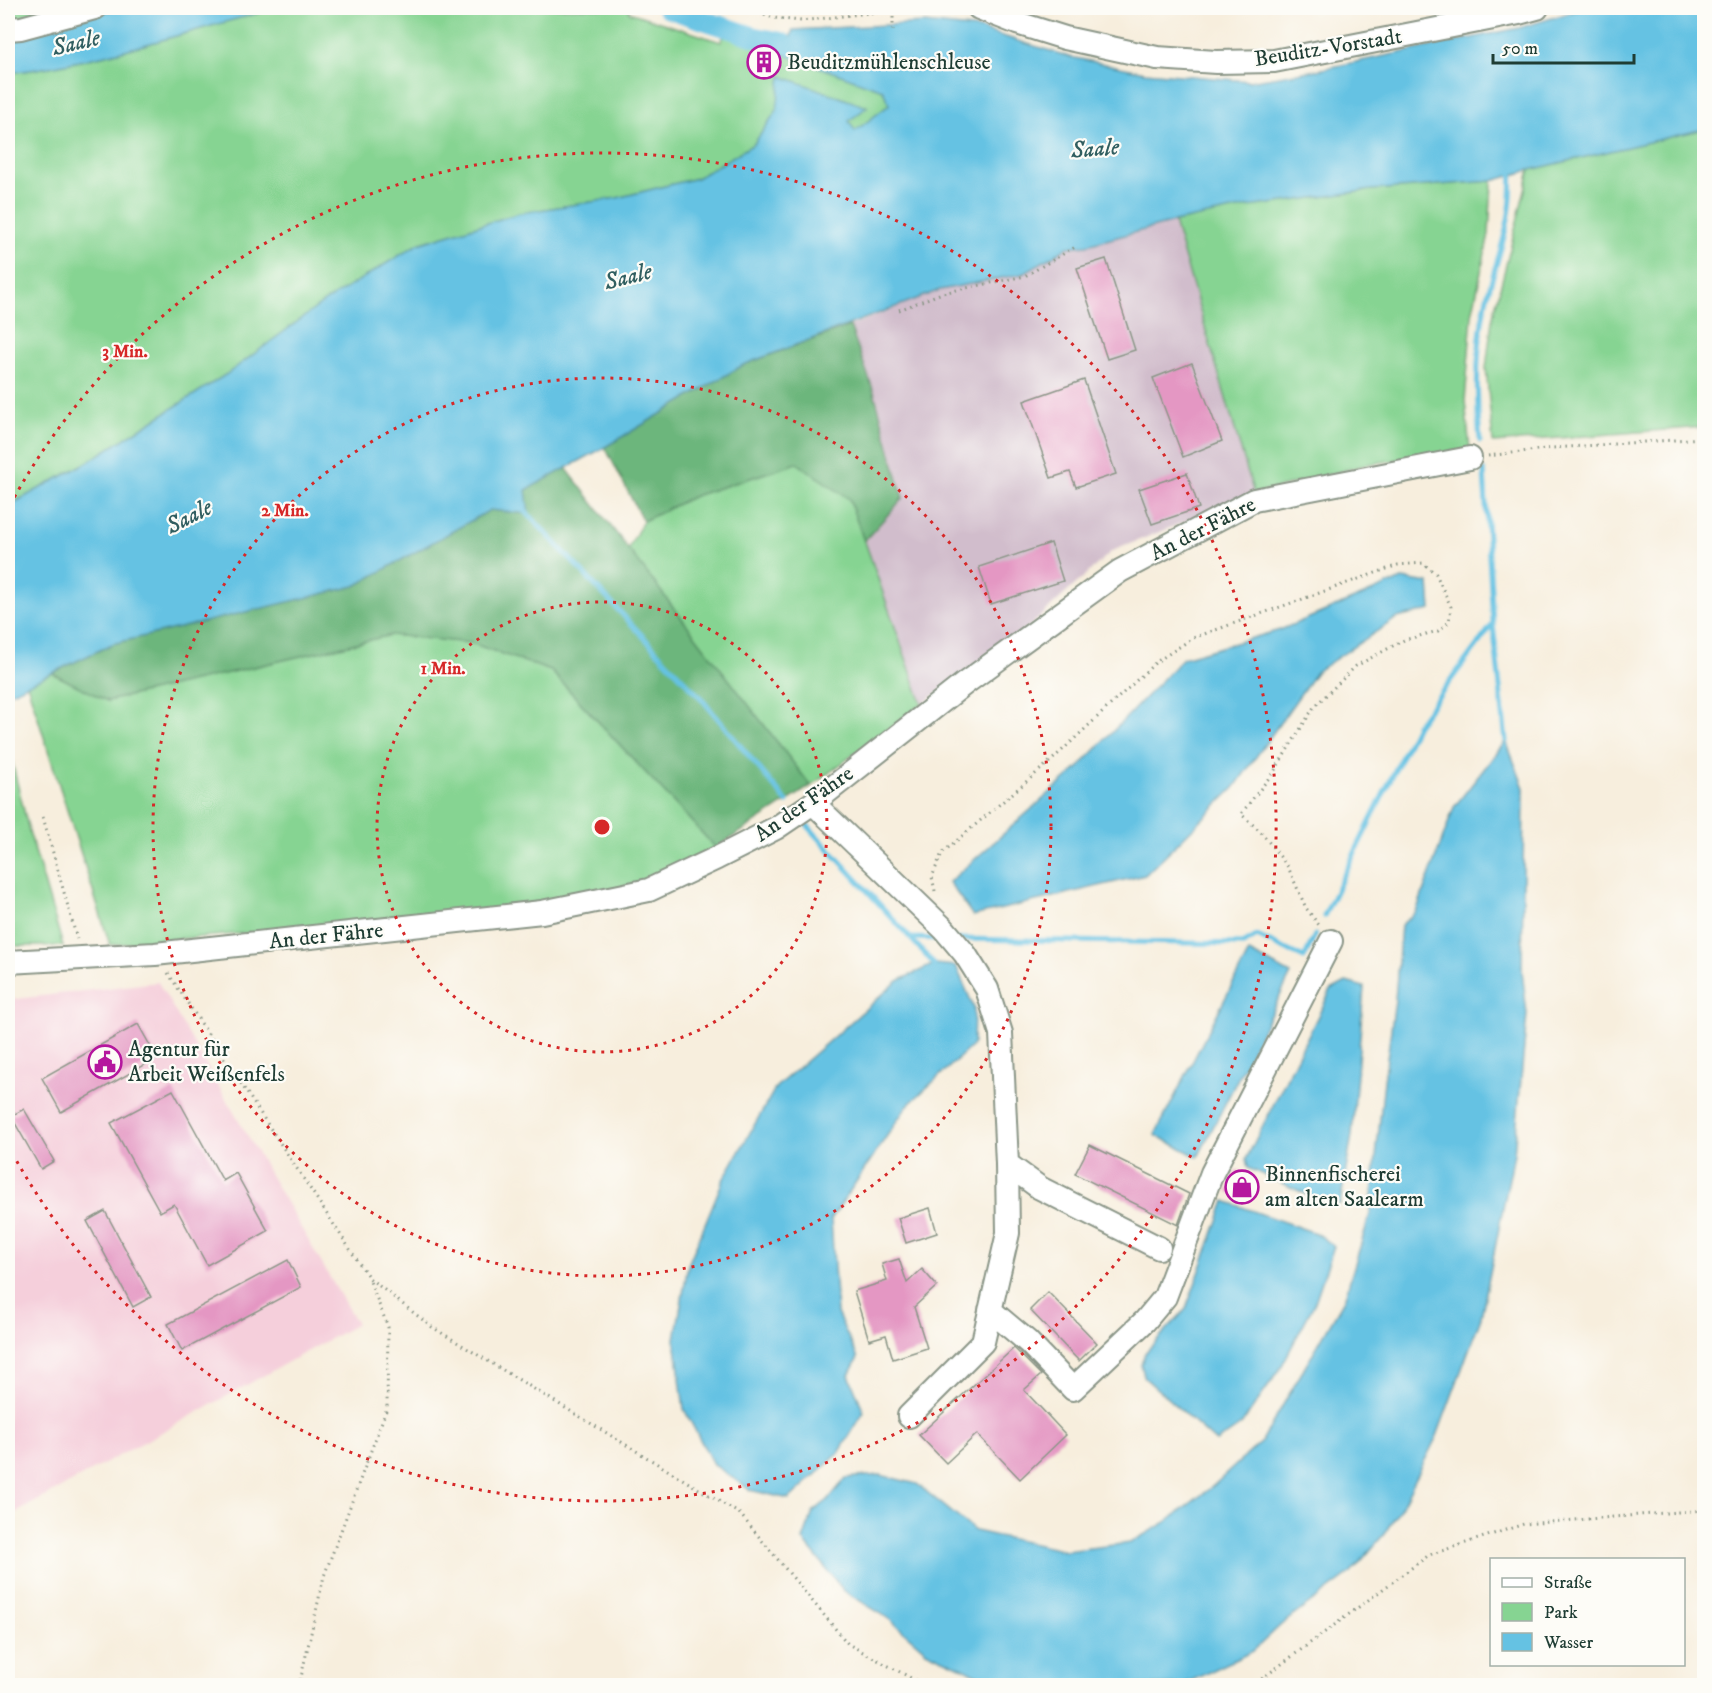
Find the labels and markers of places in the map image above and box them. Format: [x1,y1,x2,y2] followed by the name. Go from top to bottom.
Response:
[746,44,782,80] building icon: Beuditzmühlenschleuse
[787,49,991,76] place label: Beuditzmühlenschleuse
[592,817,612,837] centre of rings
[128,1036,285,1088] place label: Agentur für Arbeit Weißenfels
[87,1044,123,1080] public building icon: Agentur für Arbeit Weißenfels
[1265,1161,1424,1213] place label: Binnenfischerei am alten Saalearm
[1224,1169,1260,1205] shop icon: Binnenfischerei am alten Saalearm

